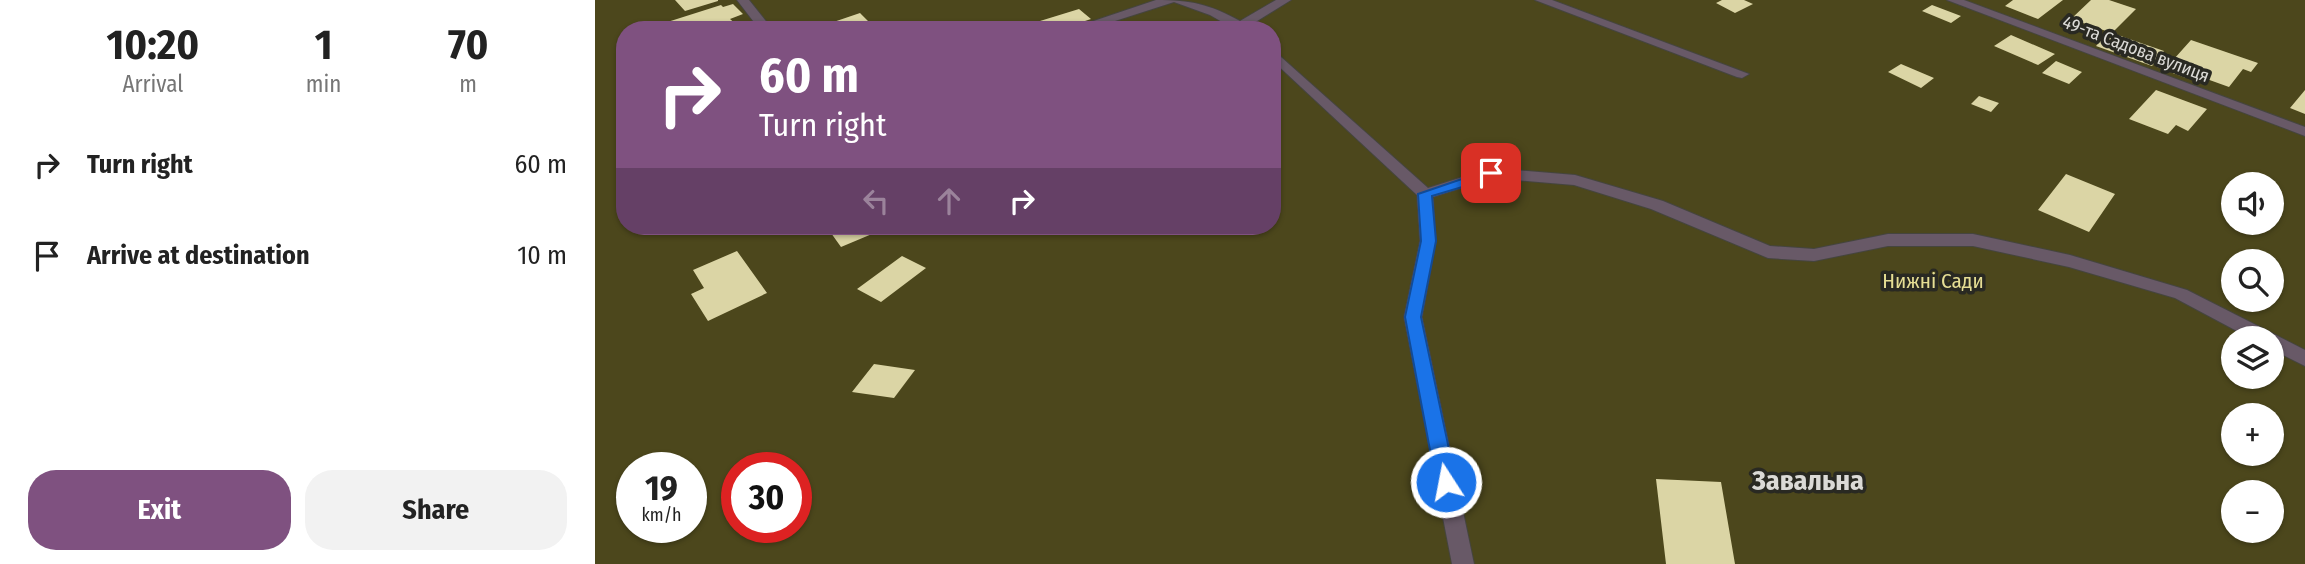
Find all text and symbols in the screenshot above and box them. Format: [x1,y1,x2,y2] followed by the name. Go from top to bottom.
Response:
[2060,11,2212,87] street label: 49-та Садова вулиця
[107,20,199,70] text: 10:20
[315,20,332,70] text: 1
[448,20,488,70] text: 70
[759,46,859,105] text: 60 m
[644,49,735,140] icon: right
[122,70,183,98] text: Arrival
[306,70,341,98] text: min
[459,70,477,98] text: m
[759,106,886,144] text: Turn right
[1461,143,1521,203] pin
[28,146,66,184] icon: right
[87,149,193,180] text: Turn right
[514,149,567,180] text: 60 m
[1472,154,1510,192] icon: arrive
[2221,172,2284,543] map controls
[2221,172,2284,235] button: sound
[857,182,895,220] icon: left
[930,182,968,220] icon: ahead
[1003,182,1041,220] icon: right
[28,237,66,275] icon: arrive
[87,240,310,271] text: Arrive at destination
[517,240,567,271] text: 10 m
[2221,249,2284,312] button: search
[1882,268,1984,294] park label: Нижні Сади
[2221,326,2284,389] button: layers
[2221,403,2284,466] button: +
[1409,445,1483,519] position arrow
[721,452,812,543] speed limit sign: 30
[1751,464,1864,497] district label: Завальна
[645,467,678,509] text: 19
[28,470,291,550] button: Exit
[305,470,567,550] button: Share
[2221,480,2284,543] button: −
[641,504,682,526] text: km/h

